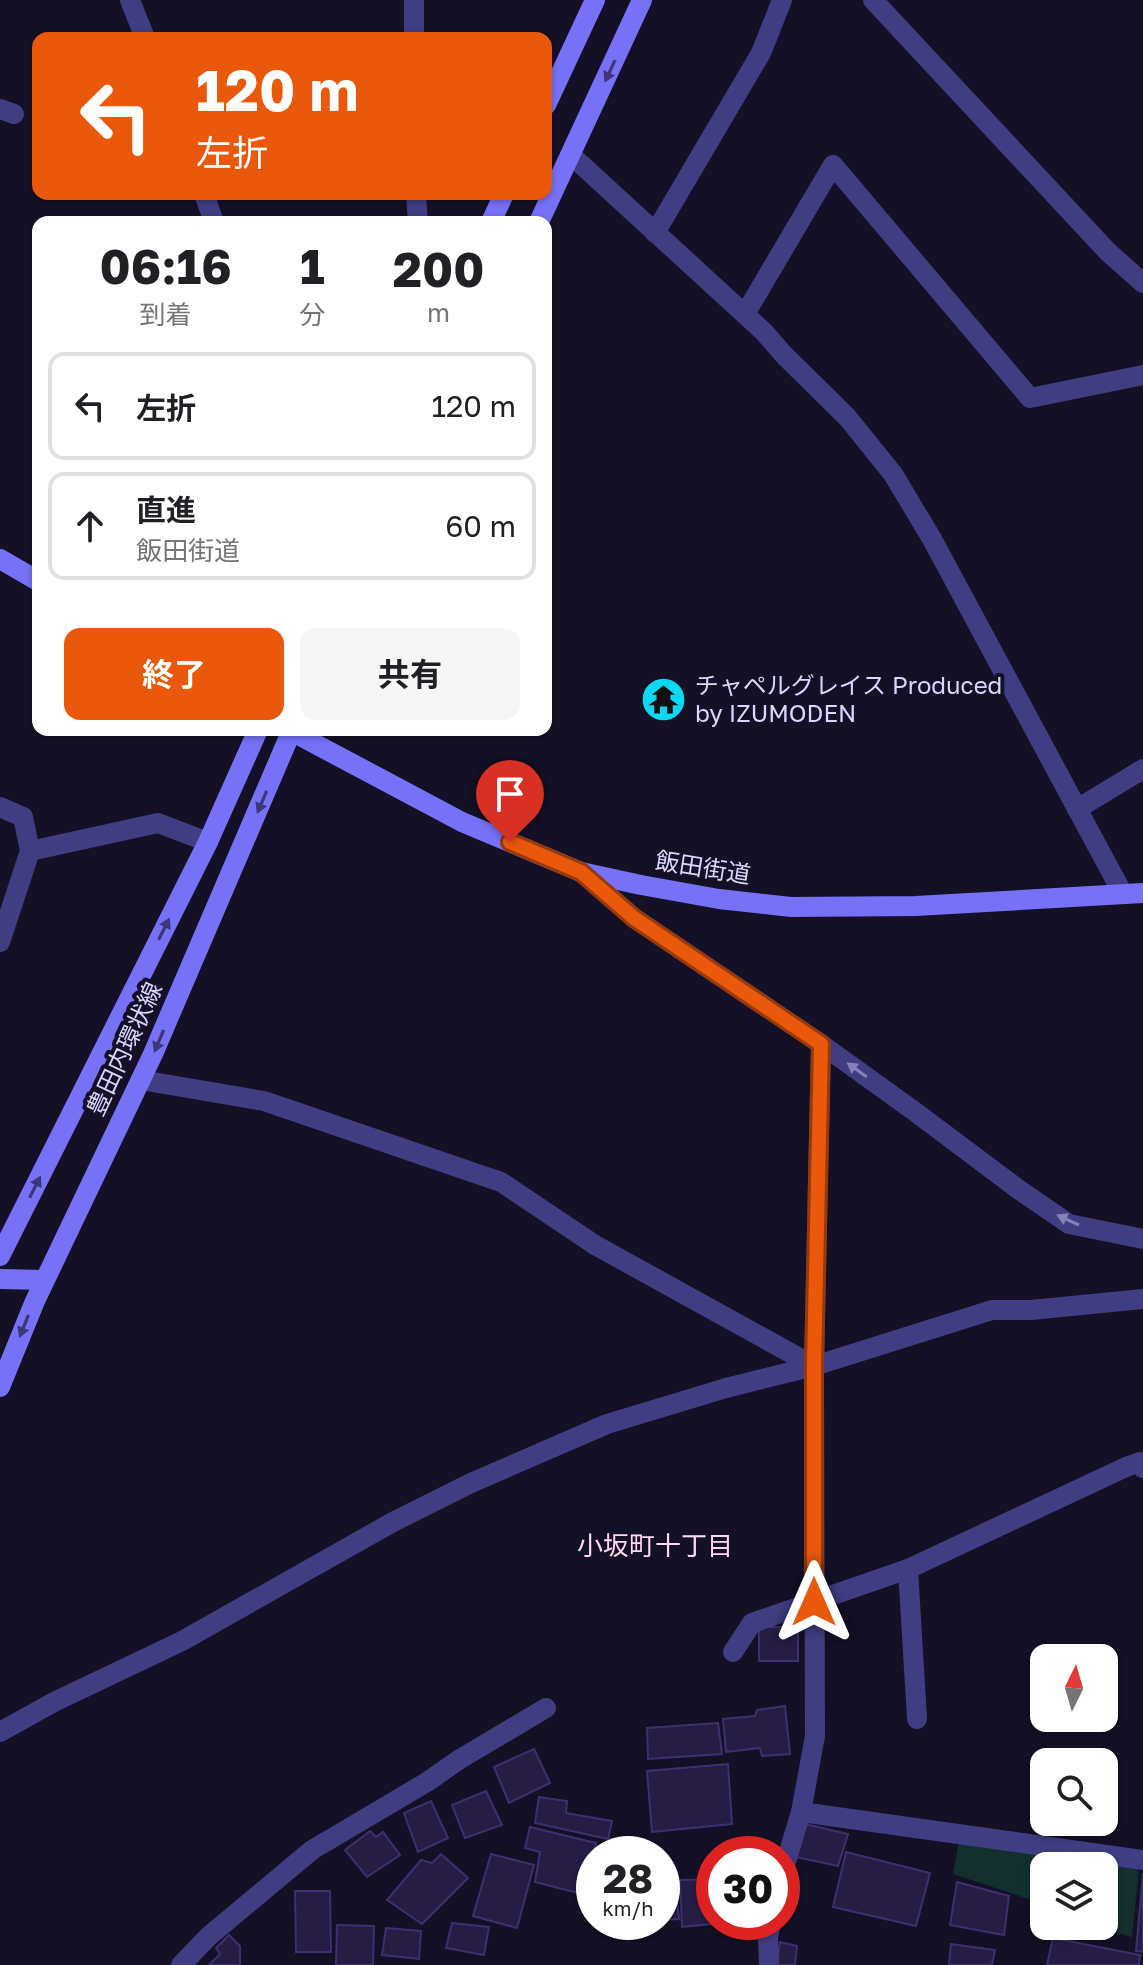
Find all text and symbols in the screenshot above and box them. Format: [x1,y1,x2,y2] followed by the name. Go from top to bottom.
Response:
[196,56,358,123] text: 120 m
[603,59,617,83] one-way arrow
[64,64,168,168] icon: left
[196,131,268,174] text: 左折
[100,237,232,295] text: 06:16
[300,237,325,295] text: 1
[393,240,484,298] text: 200
[427,297,450,328] text: m
[140,299,192,330] text: 到着
[299,299,325,330] text: 分
[68,384,112,428] icon: left
[431,388,516,424] text: 120 m
[136,390,196,426] text: 左折
[136,492,196,528] text: 直進
[68,504,112,548] icon: ahead
[445,508,516,544] text: 60 m
[136,535,240,566] text: 飯田街道
[64,628,284,720] button: 終了
[300,628,520,720] button: 共有
[695,670,1002,727] place label: チャペルグレイス Produced by IZUMODEN
[640,676,688,724] temple icon: チャペルグレイス Produced by IZUMODEN
[476,760,544,842] pin
[488,772,532,816] icon: arrive
[255,790,268,814] one-way arrow
[654,845,753,888] street label: 飯田街道
[157,918,171,941] one-way arrow
[80,977,167,1120] street label: 豊田内環状線
[153,1029,166,1053] one-way arrow
[846,1062,867,1078] one-way arrow
[28,1175,42,1198] one-way arrow
[1056,1214,1079,1227] one-way arrow
[18,1314,31,1338] one-way arrow
[577,1530,733,1561] district label: 小坂町十丁目
[772,1560,856,1644] position arrow
[1030,1644,1118,1732] north arrow
[1030,1644,1118,1940] map controls
[1030,1748,1118,1836] button: search
[696,1836,800,1940] speed limit sign: 30
[1030,1852,1118,1940] button: layers
[603,1854,653,1902] text: 28
[603,1896,653,1920] text: km/h

